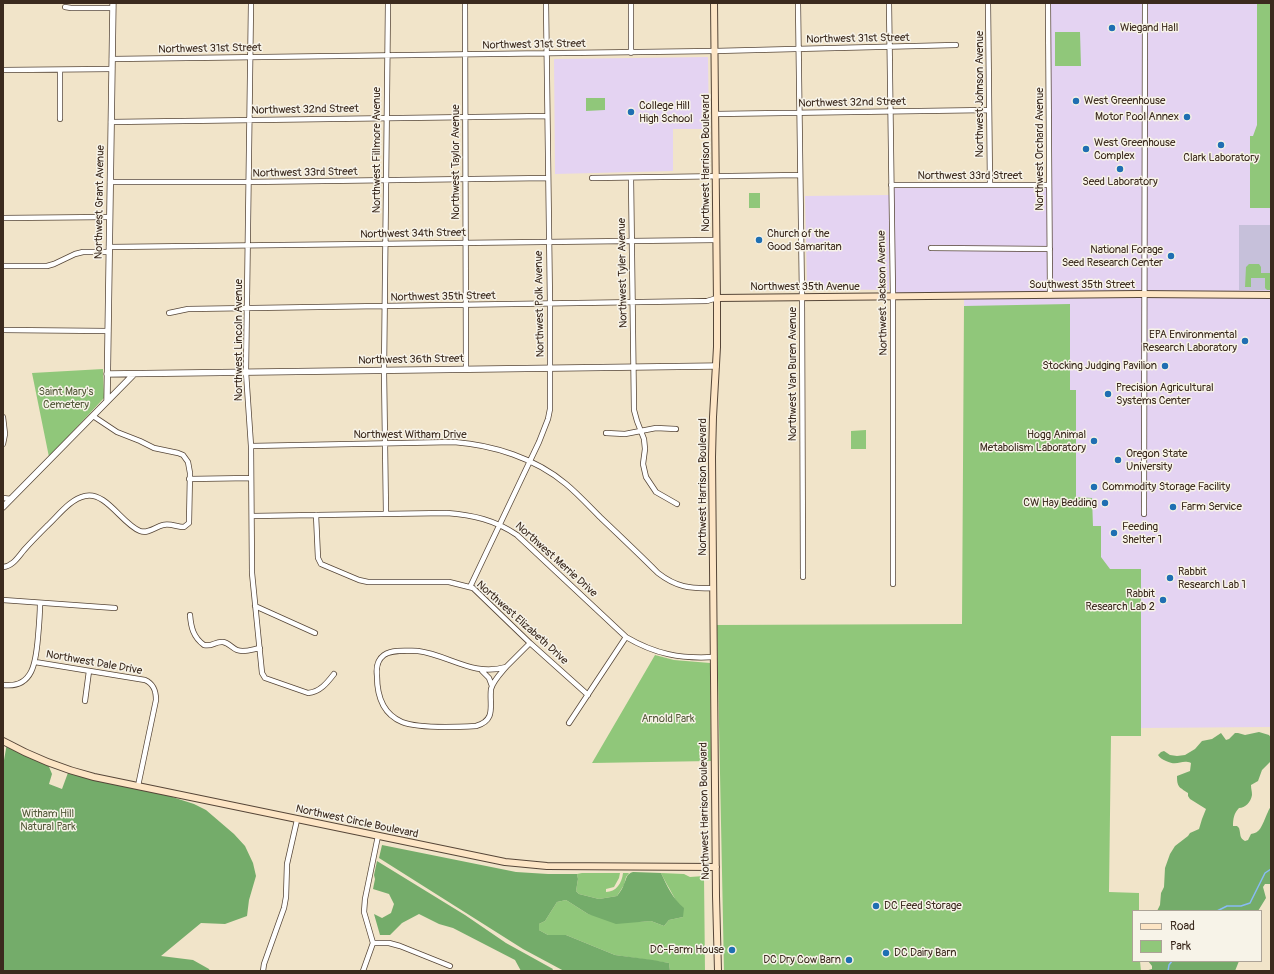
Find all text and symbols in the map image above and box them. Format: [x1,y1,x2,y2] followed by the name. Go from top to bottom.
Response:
[1120,21,1178,35] place label: Wiegand Hall
[1107,23,1117,33] marker: Wiegand Hall
[806,31,910,47] street label: Northwest 31st Street
[973,31,987,157] street label: Northwest Johnson Avenue
[482,37,586,53] street label: Northwest 31st Street
[158,41,262,57] street label: Northwest 31st Street
[370,87,384,213] street label: Northwest Fillmore Avenue
[1033,87,1047,211] street label: Northwest Orchard Avenue
[699,94,713,232] street label: Northwest Harrison Boulevard
[1084,94,1165,108] place label: West Greenhouse
[798,95,906,111] street label: Northwest 32nd Street
[1071,96,1081,106] marker: West Greenhouse
[639,99,693,125] place label: College Hill High School
[251,102,359,118] street label: Northwest 32nd Street
[449,104,463,220] street label: Northwest Taylor Avenue
[626,107,636,117] marker: College Hill High School
[1095,110,1179,124] place label: Motor Pool Annex
[1182,112,1192,122] marker: Motor Pool Annex
[1094,136,1175,162] place label: West Greenhouse Complex
[1216,140,1226,150] marker: Clark Laboratory
[1081,144,1091,154] marker: West Greenhouse Complex
[92,145,108,259] street label: Northwest Grant Avenue
[1183,151,1259,165] place label: Clark Laboratory
[1115,164,1125,174] marker: Seed Laboratory
[252,165,358,181] street label: Northwest 33rd Street
[917,169,1023,183] street label: Northwest 33rd Street
[1082,175,1158,189] place label: Seed Laboratory
[615,218,631,328] street label: Northwest Tyler Avenue
[360,226,466,242] street label: Northwest 34th Street
[767,227,842,253] place label: Church of the Good Samaritan
[875,230,891,356] street label: Northwest Jackson Avenue
[754,235,764,245] marker: Church of the Good Samaritan
[1062,243,1163,269] place label: National Forage Seed Research Center
[532,250,548,358] street label: Northwest Polk Avenue
[1166,251,1176,261] marker: National Forage Seed Research Center
[1029,278,1135,292] street label: Southwest 35th Street
[232,279,246,401] street label: Northwest Lincoln Avenue
[750,280,860,294] street label: Northwest 35th Avenue
[390,289,496,305] street label: Northwest 35th Street
[786,307,800,441] street label: Northwest Van Buren Avenue
[1142,328,1237,354] place label: EPA Environmental Research Laboratory
[1240,336,1250,346] marker: EPA Environmental Research Laboratory
[358,352,464,368] street label: Northwest 36th Street
[1042,359,1157,373] place label: Stocking Judging Pavilion
[1160,361,1170,371] marker: Stocking Judging Pavilion
[1116,381,1214,407] place label: Precision Agricultural Systems Center
[39,385,93,411] park label: Saint Mary's Cemetery
[1103,389,1113,399] marker: Precision Agricultural Systems Center
[696,418,710,556] street label: Northwest Harrison Boulevard
[353,428,467,442] street label: Northwest Witham Drive
[980,428,1086,454] place label: Hogg Animal Metabolism Laboratory
[1089,436,1099,446] marker: Hogg Animal Metabolism Laboratory
[1126,447,1188,473] place label: Oregon State University
[1113,455,1123,465] marker: Oregon State University
[1102,480,1230,494] place label: Commodity Storage Facility
[1089,482,1099,492] marker: Commodity Storage Facility
[1023,496,1097,510] place label: CW Hay Bedding
[1100,498,1110,508] marker: CW Hay Bedding
[1181,500,1242,514] place label: Farm Service
[1168,502,1178,512] marker: Farm Service
[512,520,600,600] street label: Northwest Merrie Drive
[1122,520,1162,546] place label: Feeding Shelter 1
[1109,528,1119,538] marker: Feeding Shelter 1
[1178,565,1246,591] place label: Rabbit Research Lab 1
[1165,573,1175,583] marker: Rabbit Research Lab 1
[473,578,571,668] street label: Northwest Elizabeth Drive
[1085,587,1155,613] place label: Rabbit Research Lab 2
[1158,595,1168,605] marker: Rabbit Research Lab 2
[45,648,143,678] street label: Northwest Dale Drive
[641,712,695,726] park label: Arnold Park
[697,742,713,880] street label: Northwest Harrison Boulevard
[294,803,420,841] street label: Northwest Circle Boulevard
[20,807,76,833] park label: Witham Hill Natural Park
[884,899,962,913] place label: DC Feed Storage
[871,901,881,911] marker: DC Feed Storage
[1132,910,1262,962] legend
[1170,919,1195,934] text: Road
[1170,939,1191,954] text: Park
[650,943,724,957] place label: DC-Farm House
[727,945,737,955] marker: DC-Farm House
[894,946,957,960] place label: DC Dairy Barn
[881,948,891,958] marker: DC Dairy Barn
[763,953,841,967] place label: DC Dry Cow Barn
[844,955,854,965] marker: DC Dry Cow Barn

